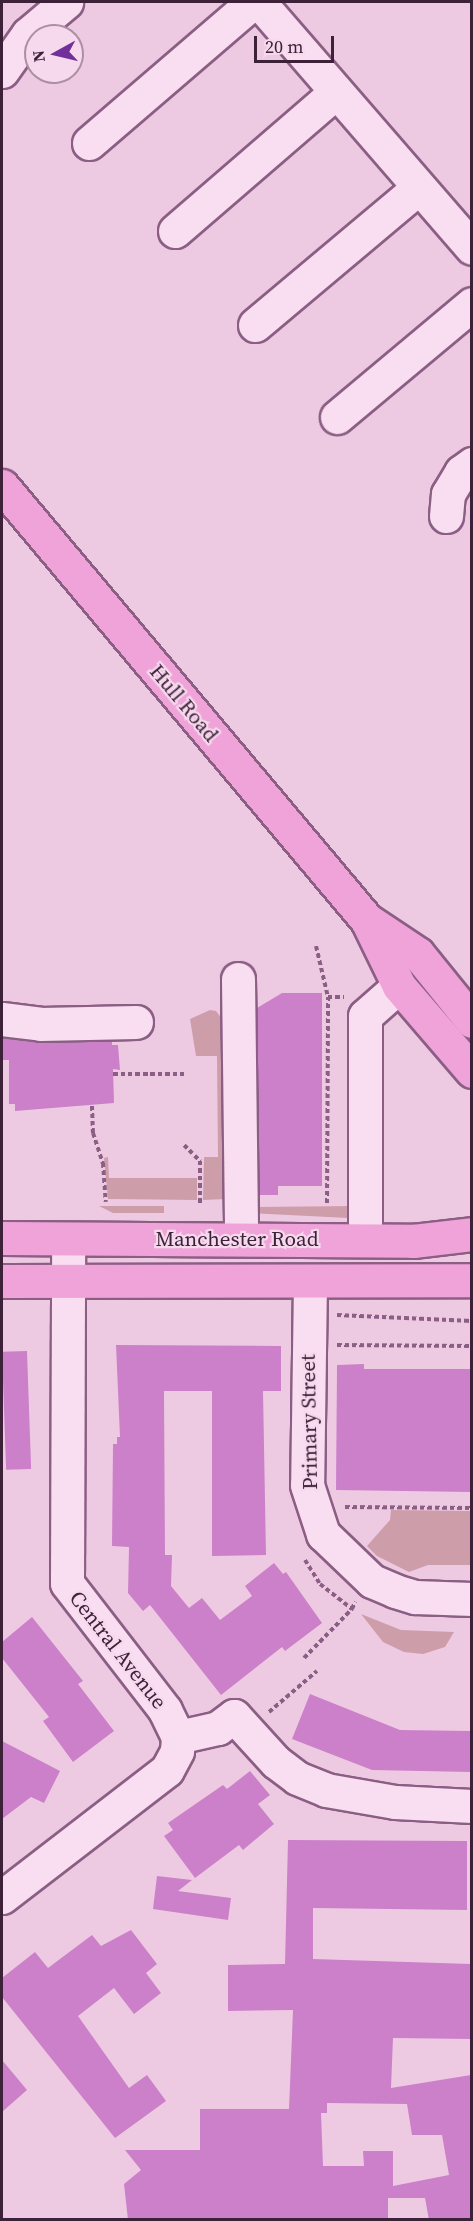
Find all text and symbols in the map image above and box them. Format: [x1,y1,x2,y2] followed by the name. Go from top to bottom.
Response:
[24,24,84,84] north arrow
[257,24,336,62] scale bar
[265,34,303,59] text: 20 m
[26,49,50,64] text: N
[144,659,224,747] street label: Hull Road
[155,1226,319,1252] street label: Manchester Road
[295,1354,323,1490] street label: Primary Street
[64,1586,172,1714] street label: Central Avenue

